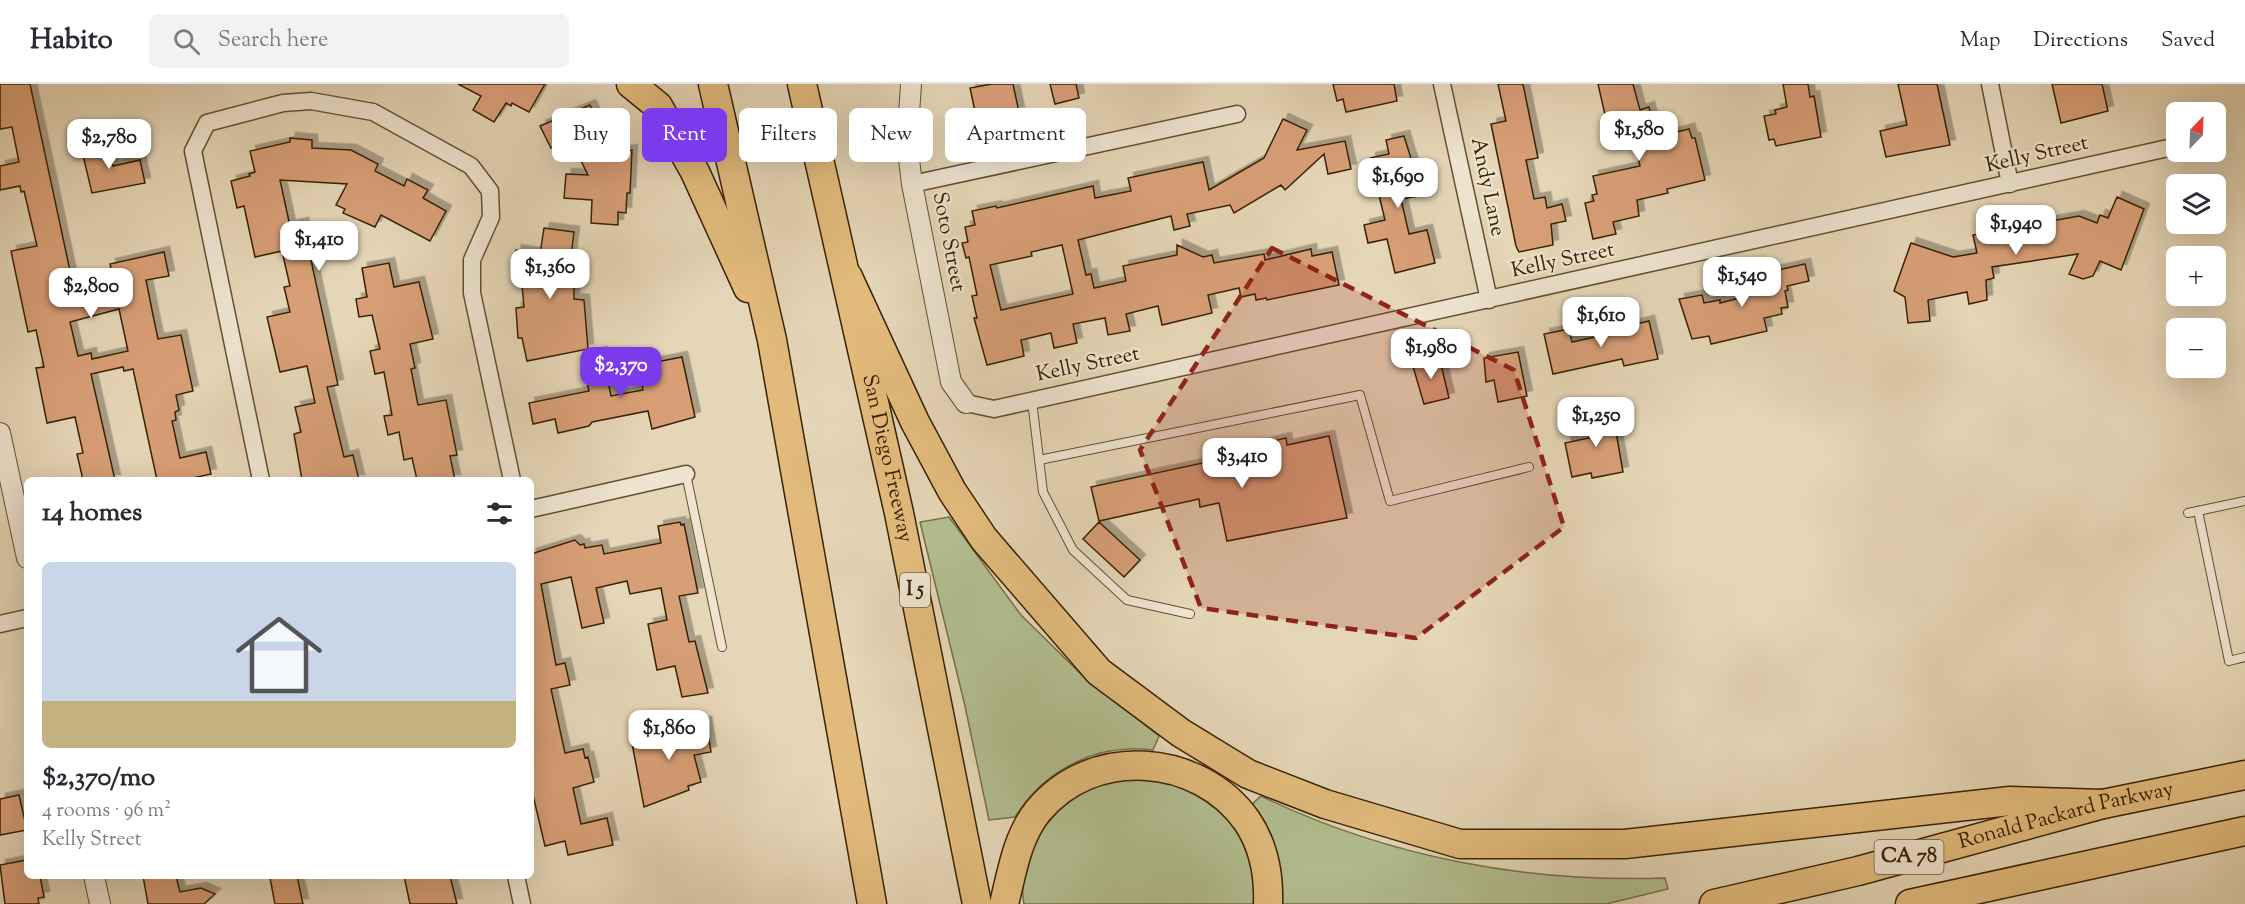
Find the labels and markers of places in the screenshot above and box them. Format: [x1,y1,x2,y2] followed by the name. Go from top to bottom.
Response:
[1590,111,1688,162] pin: $1,580
[60,119,158,170] pin: $2,780
[1349,158,1447,209] pin: $1,690
[1967,205,2065,256] pin: $1,940
[270,221,368,272] pin: $1,410
[501,249,599,300] pin: $1,360
[1693,257,1791,308] pin: $1,540
[42,268,140,319] pin: $2,800
[1552,297,1650,348] pin: $1,610
[1382,329,1480,380] pin: $1,980
[572,347,670,398] pin: $2,370
[1547,397,1645,448] pin: $1,250
[1193,438,1291,489] pin: $3,410
[620,710,718,761] pin: $1,860

